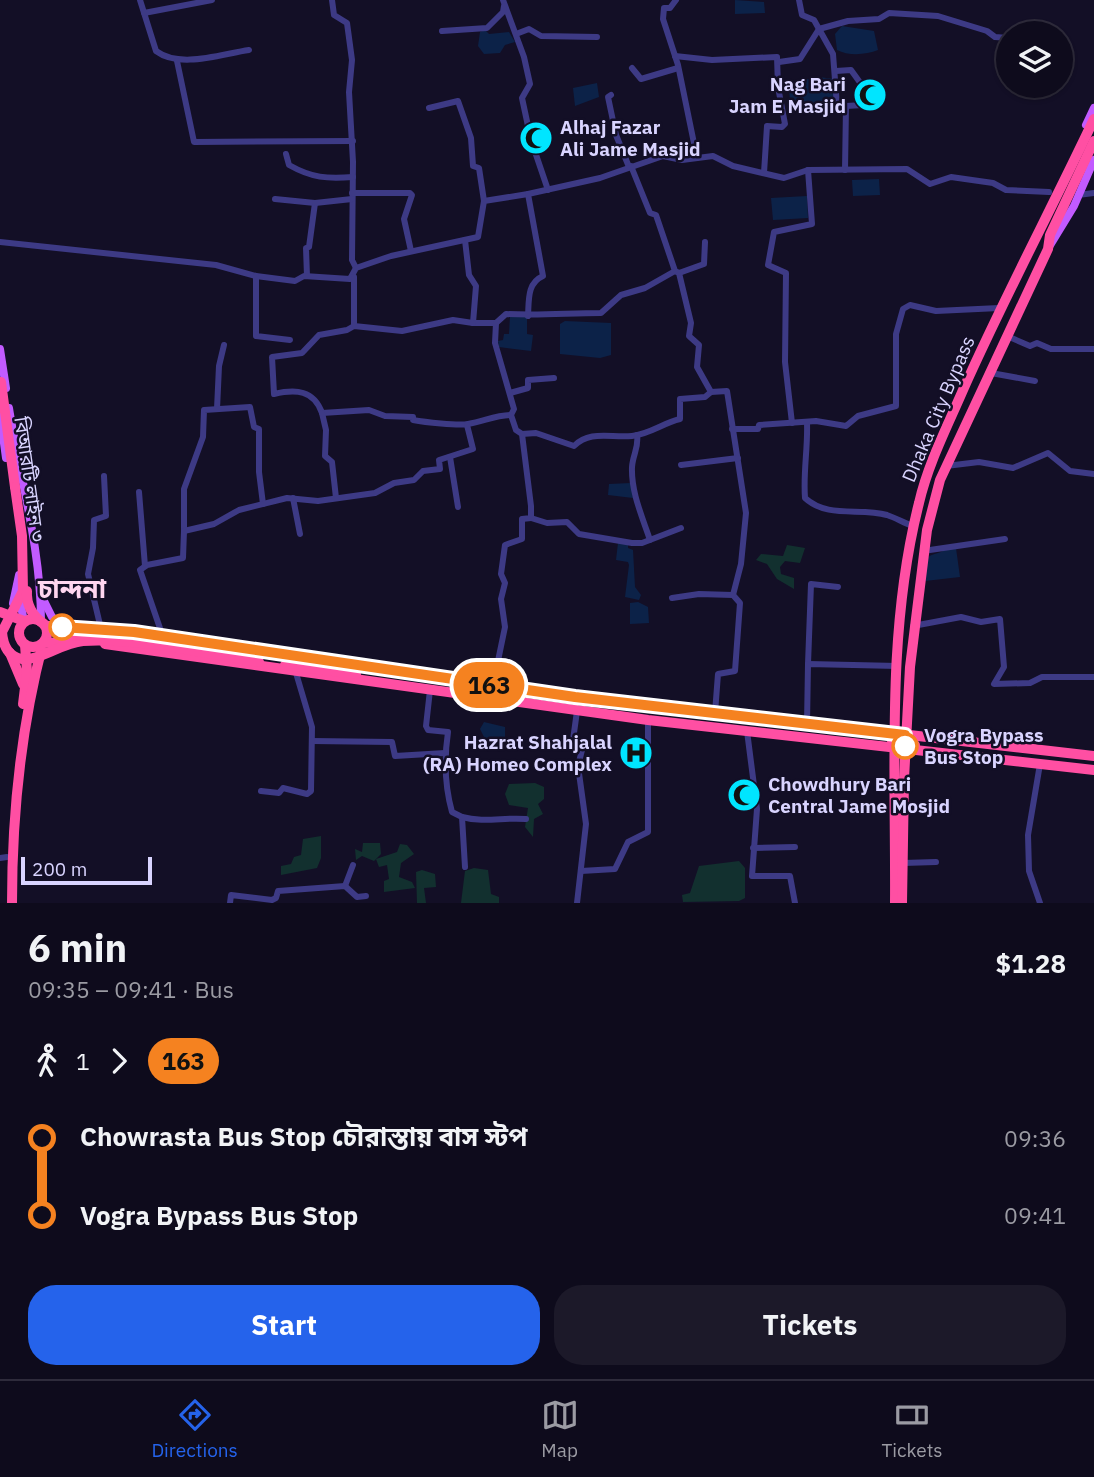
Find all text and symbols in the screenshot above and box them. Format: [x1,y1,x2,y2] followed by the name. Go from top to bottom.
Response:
[996,21,1073,98] map controls
[996,21,1073,98] button: layers
[729,72,846,118] place label: Nag Bari Jam E Masjid
[851,76,889,114] mosque icon: Nag Bari Jam E Masjid
[560,115,701,161] place label: Alhaj Fazar Ali Jame Masjid
[517,119,555,157] mosque icon: Alhaj Fazar Ali Jame Masjid
[896,332,980,486] street label: Dhaka City Bypass
[9,414,51,543] street label: বিআরটি লাইন ৩
[37,571,107,605] district label: চান্দনা
[49,614,75,640] unlabelled marker
[449,662,529,708] line badge: 163
[467,669,511,701] text: 163
[924,723,1044,769] place label: Vogra Bypass Bus Stop
[423,730,612,776] place label: Hazrat Shahjalal (RA) Homeo Complex
[892,733,918,759] marker: Vogra Bypass Bus Stop
[617,734,655,772] hospital icon: Hazrat Shahjalal (RA) Homeo Complex
[768,772,950,818] place label: Chowdhury Bari Central Jame Mosjid
[725,776,763,814] mosque icon: Chowdhury Bari Central Jame Mosjid
[21,854,152,886] scale bar
[32,857,87,881] text: 200 m
[28,923,127,972] text: 6 min
[996,946,1066,980] text: $1.28
[28,974,234,1004] text: 09:35 – 09:41 · Bus
[28,1042,66,1080] icon: walk
[100,1042,138,1080] icon: forward
[162,1045,205,1077] text: 163
[76,1046,90,1076] text: 1
[80,1119,527,1153] text: Chowrasta Bus Stop চৌরাস্তায় বাস স্টপ
[1004,1123,1066,1153] text: 09:36
[80,1198,358,1232] text: Vogra Bypass Bus Stop
[1004,1200,1066,1230] text: 09:41
[28,1285,540,1365] button: Start
[554,1285,1066,1365] button: Tickets
[151,1396,238,1462] tab: Directions
[541,1396,579,1462] tab: Map
[881,1396,943,1462] tab: Tickets

